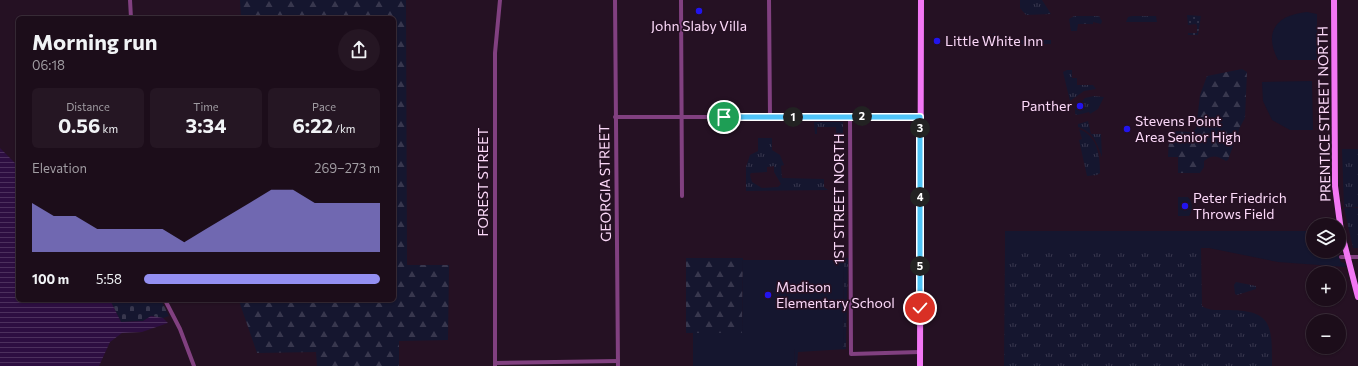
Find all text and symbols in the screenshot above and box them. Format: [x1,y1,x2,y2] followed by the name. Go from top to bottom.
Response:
[694,6,704,16] marker: John Slaby Villa
[651,17,747,34] place label: John Slaby Villa
[1313,26,1334,202] street label: PRENTICE STREET NORTH
[32,28,158,55] text: Morning run
[338,29,380,71] button: share
[945,32,1043,49] place label: Little White Inn
[932,36,942,46] marker: Little White Inn
[32,57,65,73] text: 06:18
[1021,97,1072,114] place label: Panther
[66,100,110,113] text: Distance
[193,100,219,113] text: Time
[312,100,336,113] text: Pace
[707,100,741,134] pin
[1075,101,1085,111] marker: Panther
[713,106,735,128] icon: arrive
[852,106,872,126] pin: 2
[783,107,803,127] pin: 1
[859,109,865,122] text: 2
[791,110,795,123] text: 1
[1135,112,1241,145] place label: Stevens Point Area Senior High
[58,113,100,137] text: 0.56
[186,113,226,137] text: 3:34
[293,113,333,137] text: 6:22
[910,118,930,138] pin: 3
[917,121,923,134] text: 3
[100,122,118,135] text: km
[333,122,355,135] text: /km
[595,124,614,242] street label: GEORGIA STREET
[1122,124,1132,134] marker: Stevens Point Area Senior High
[474,128,491,236] street label: FOREST STREET
[830,134,847,264] street label: 1ST STREET NORTH
[32,160,87,176] text: Elevation
[314,160,380,176] text: 269–273 m
[910,187,930,207] pin: 4
[1193,189,1287,222] place label: Peter Friedrich Throws Field
[917,190,923,203] text: 4
[1180,201,1190,211] marker: Peter Friedrich Throws Field
[1306,218,1346,354] map controls
[1306,218,1346,258] button: layers
[910,256,930,276] pin: 5
[917,259,923,272] text: 5
[1306,266,1346,306] button: +
[32,271,69,287] text: 100 m
[96,271,122,287] text: 5:58
[776,278,895,311] place label: Madison Elementary School
[763,290,773,300] marker: Madison Elementary School
[903,291,937,325] pin
[909,297,931,319] icon: check
[1306,314,1346,354] button: −

